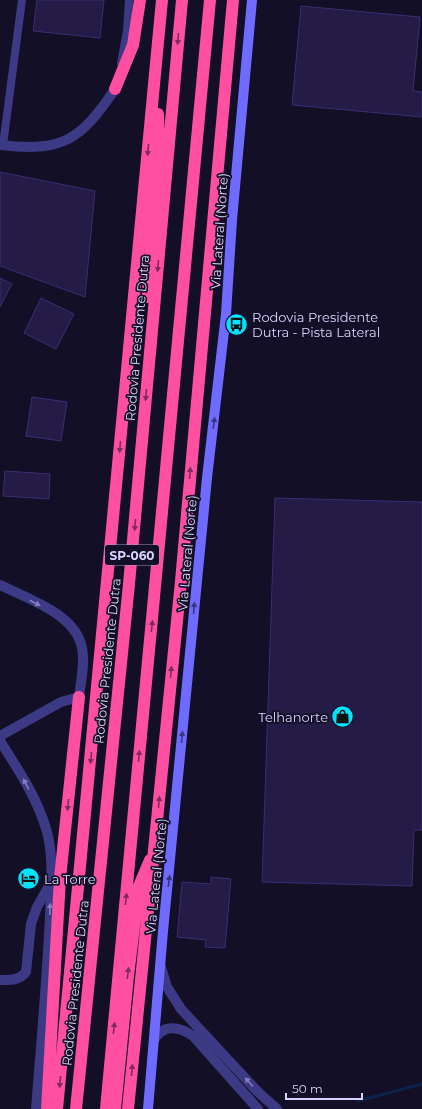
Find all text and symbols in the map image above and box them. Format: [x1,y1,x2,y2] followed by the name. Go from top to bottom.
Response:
[175,33,182,45] one-way arrow
[145,144,151,156] one-way arrow
[207,172,231,290] street label: Via Lateral (Norte)
[122,254,152,422] street label: Rodovia Presidente Dutra
[155,260,161,272] one-way arrow
[252,309,380,340] place label: Rodovia Presidente Dutra - Pista Lateral
[223,311,249,337] bus stop icon: Rodovia Presidente Dutra - Pista Lateral
[143,389,150,401] one-way arrow
[211,417,217,429] one-way arrow
[117,441,124,453] one-way arrow
[187,467,194,479] one-way arrow
[174,494,200,612] street label: Via Lateral (Norte)
[131,519,138,531] one-way arrow
[105,545,159,565] road number: SP-060
[90,577,124,745] street label: Rodovia Presidente Dutra
[29,599,41,606] one-way arrow
[191,602,198,614] one-way arrow
[148,620,155,632] one-way arrow
[168,666,174,678] one-way arrow
[330,704,356,730] shop icon: Telhanorte
[258,709,328,725] place label: Telhanorte
[179,731,186,743] one-way arrow
[136,750,142,762] one-way arrow
[87,752,94,764] one-way arrow
[23,778,29,790] one-way arrow
[156,796,162,808] one-way arrow
[65,799,71,811] one-way arrow
[142,817,170,935] street label: Via Lateral (Norte)
[15,866,41,892] hotel icon: La Torre
[44,871,96,887] place label: La Torre
[166,875,172,887] one-way arrow
[123,893,130,905] one-way arrow
[58,899,92,1067] street label: Rodovia Presidente Dutra
[47,902,53,915] one-way arrow
[125,967,132,979] one-way arrow
[110,1022,117,1034] one-way arrow
[129,1064,135,1076] one-way arrow
[286,1075,362,1101] scale bar
[56,1076,63,1088] one-way arrow
[244,1077,254,1087] one-way arrow
[292,1081,323,1096] text: 50 m

